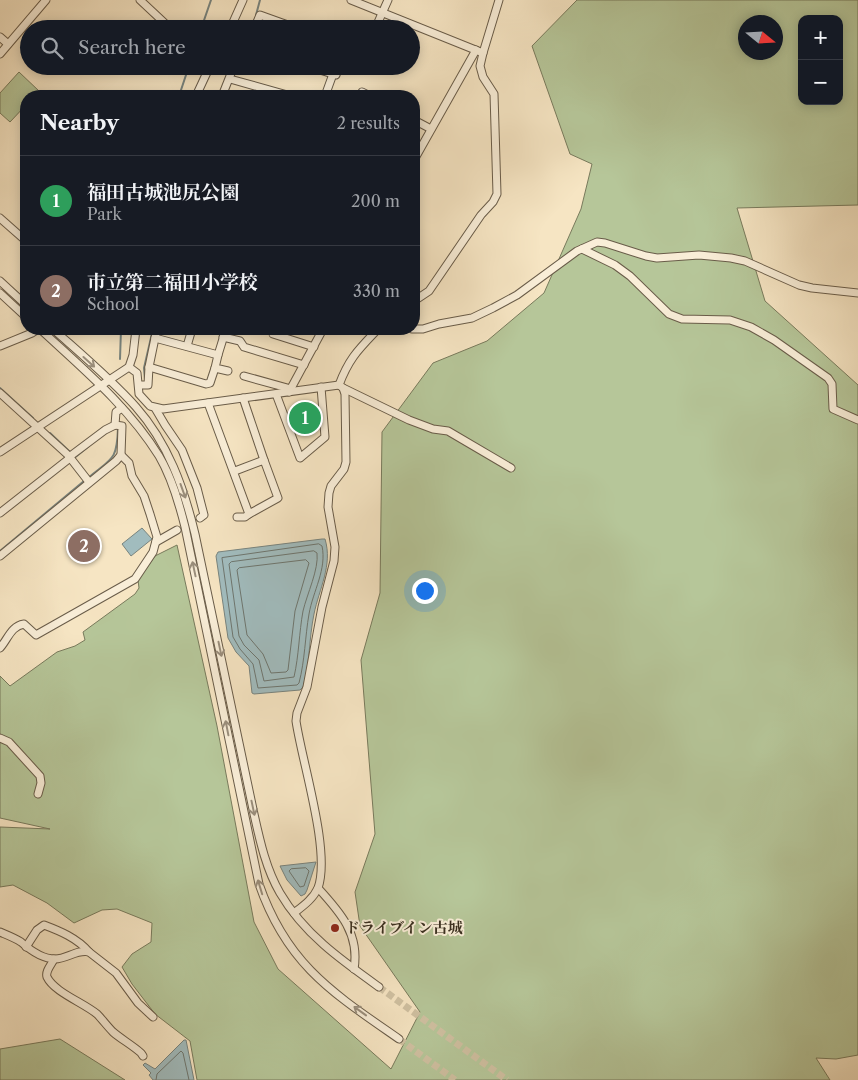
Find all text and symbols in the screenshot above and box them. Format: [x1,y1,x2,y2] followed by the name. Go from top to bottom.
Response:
[738,15,783,60] north arrow
[798,15,843,105] map controls
[798,15,843,60] button: +
[20,20,420,75] search box
[38,34,66,62] icon: search
[78,36,186,59] text: Search here
[798,60,843,105] button: −
[40,110,119,135] text: Nearby
[337,113,400,133] text: 2 results
[87,181,239,204] text: 福田古城池尻公園
[52,191,60,211] text: 1
[351,191,400,211] text: 200 m
[87,204,122,224] text: Park
[87,271,258,294] text: 市立第二福田小学校
[51,281,61,301] text: 2
[353,281,400,301] text: 330 m
[87,294,139,314] text: School
[82,356,95,367] one-way arrow
[289,399,321,437] pin: 1
[179,483,188,498] one-way arrow
[68,527,100,565] pin: 2
[189,561,198,577] one-way arrow
[412,578,438,604] your location
[216,641,225,657] one-way arrow
[221,720,231,736] one-way arrow
[248,800,258,816] one-way arrow
[255,879,265,895] one-way arrow
[345,918,463,937] place label: ドライブイン古城
[329,922,341,934] marker: ドライブイン古城
[353,1006,367,1016] one-way arrow

